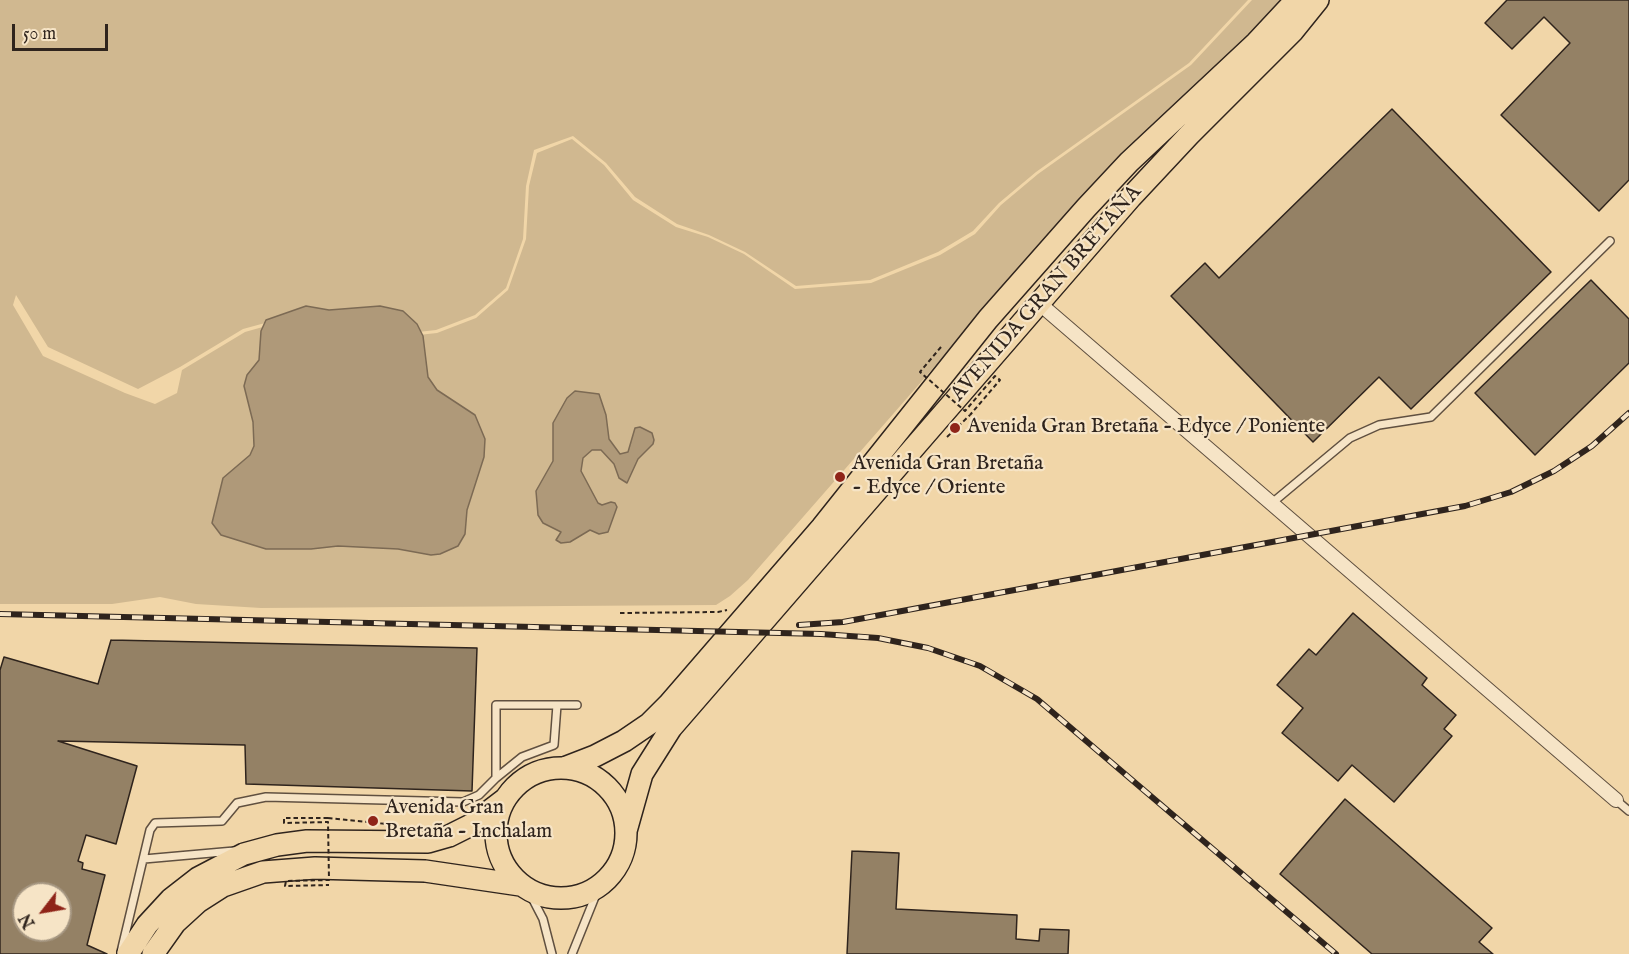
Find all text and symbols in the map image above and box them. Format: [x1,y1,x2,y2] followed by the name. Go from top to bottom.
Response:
[15,12,111,50] scale bar
[23,23,56,46] text: 50 m
[946,181,1148,407] street label: AVENIDA GRAN BRETAÑA
[967,415,1325,441] place label: Avenida Gran Bretaña - Edyce / Poniente
[948,421,962,435] marker: Avenida Gran Bretaña - Edyce / Poniente
[852,452,1043,502] place label: Avenida Gran Bretaña - Edyce / Oriente
[833,470,847,484] marker: Avenida Gran Bretaña - Edyce / Oriente
[385,796,552,846] place label: Avenida Gran Bretaña - Inchalam
[366,814,380,828] marker: Avenida Gran Bretaña - Inchalam
[12,882,72,942] north arrow
[16,909,40,931] text: N

